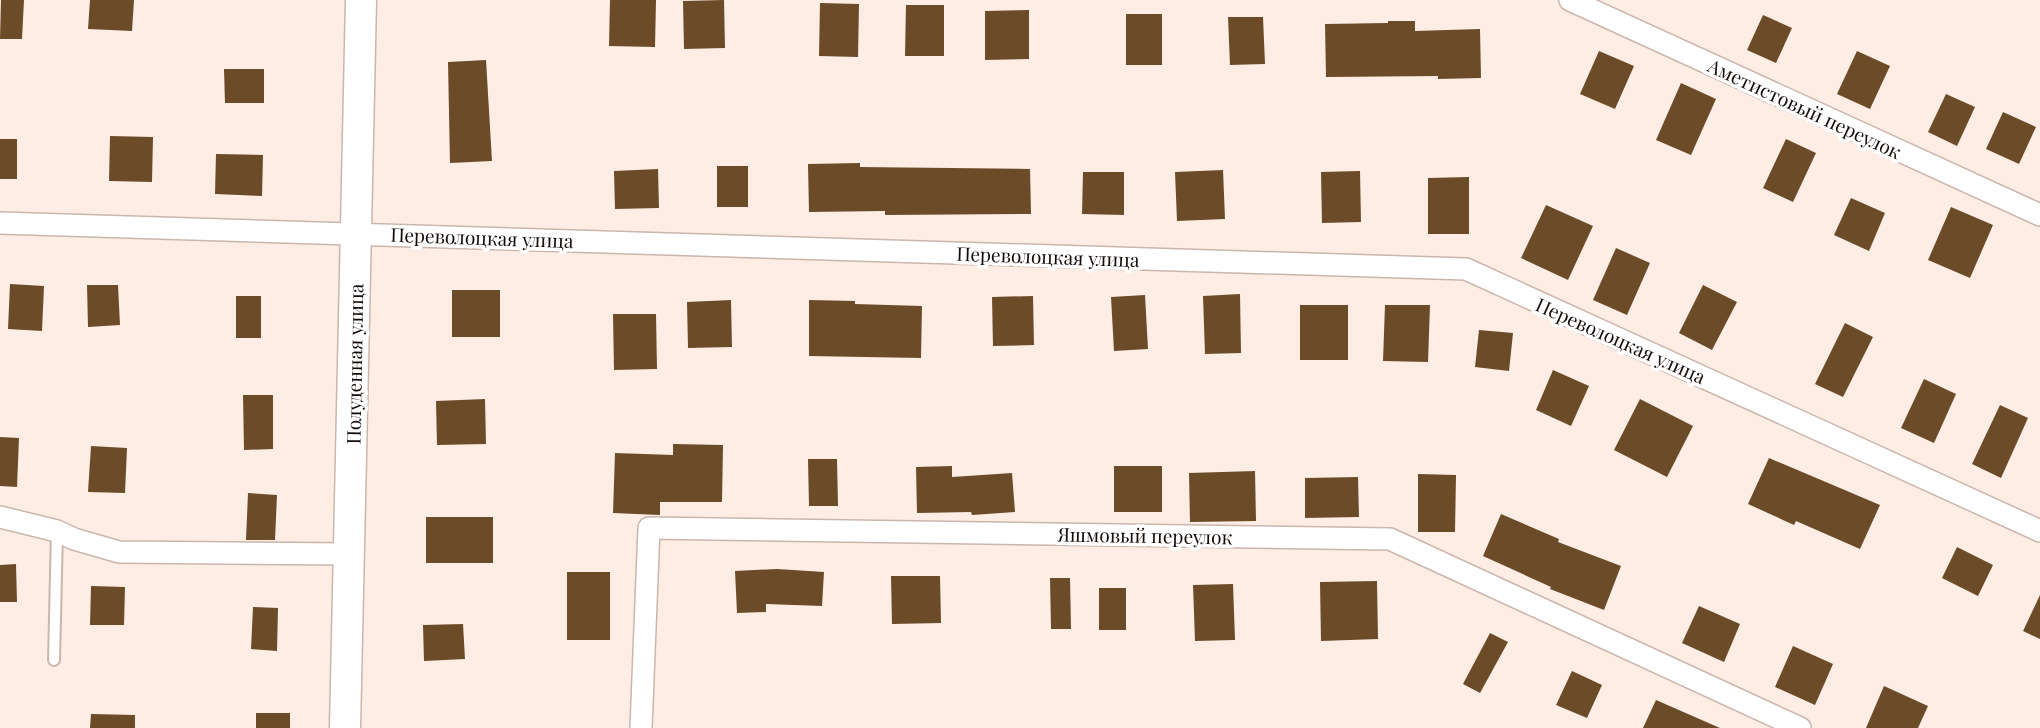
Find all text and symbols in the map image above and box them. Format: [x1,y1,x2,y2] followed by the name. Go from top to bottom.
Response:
[1703,51,1906,164] street label: Аметистовый переулок
[390,221,574,253] street label: Переволоцкая улица
[956,240,1140,272] street label: Переволоцкая улица
[340,283,368,444] street label: Полуденная улица
[1532,291,1710,389] street label: Переволоцкая улица
[1056,520,1233,550] street label: Яшмовый переулок

